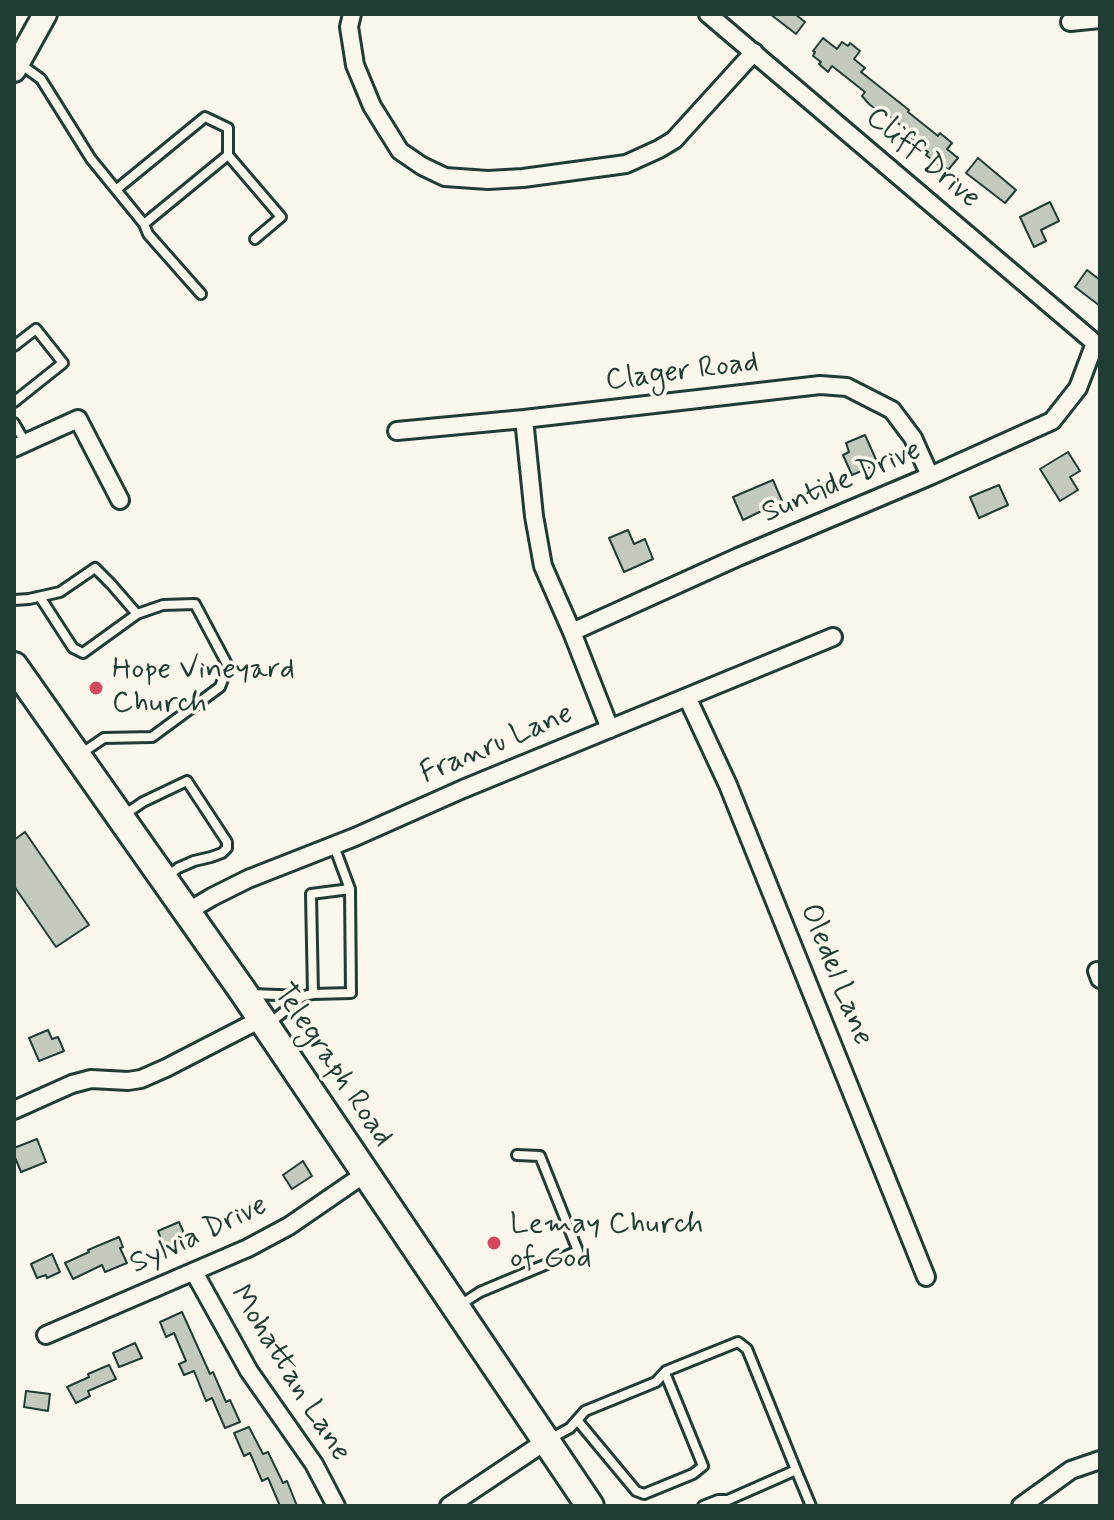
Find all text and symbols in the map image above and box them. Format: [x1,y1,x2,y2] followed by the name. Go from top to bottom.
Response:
[857,101,987,217] street label: Cliff Drive
[603,346,761,400] street label: Clager Road
[757,433,927,533] street label: Suntide Drive
[112,653,295,724] place label: Hope Vineyard Church
[87,679,105,697] marker: Hope Vineyard Church
[415,697,579,793] street label: Franru Lane
[790,899,880,1051] street label: Oledel Lane
[264,978,400,1154] street label: Telegraph Road
[125,1189,273,1283] street label: Sylvia Drive
[510,1208,703,1278] place label: Lemay Church of God
[485,1234,503,1252] marker: Lemay Church of God
[221,1279,357,1469] street label: Mohattan Lane

